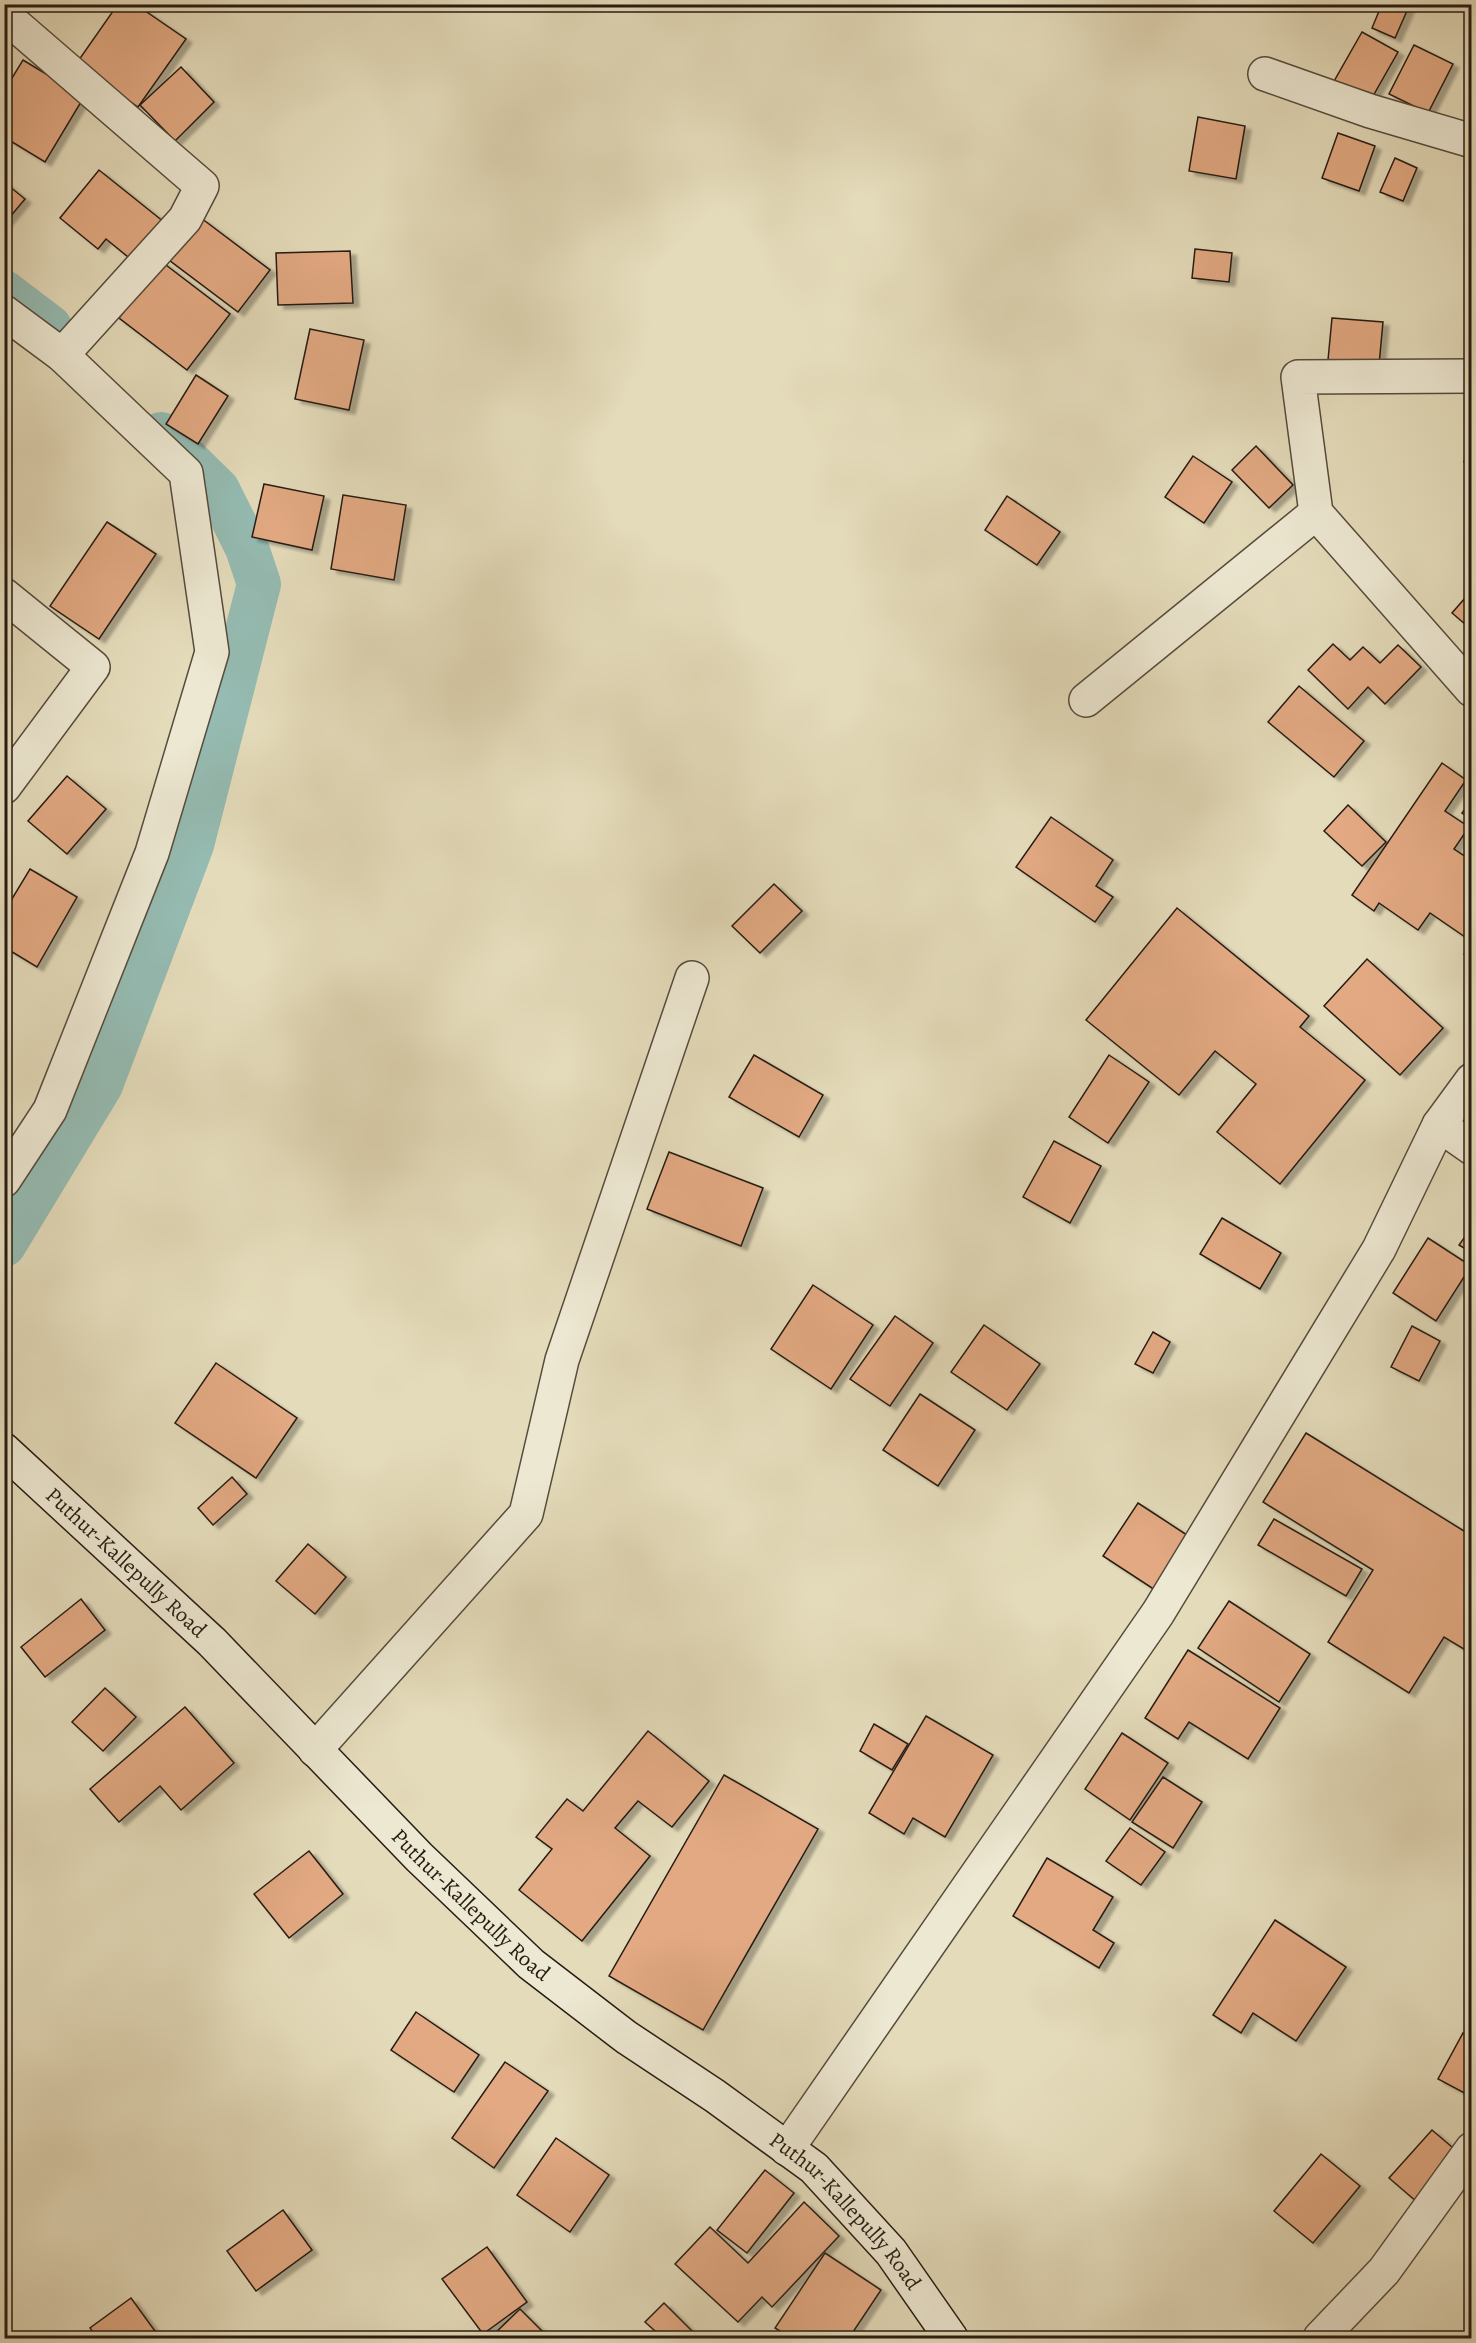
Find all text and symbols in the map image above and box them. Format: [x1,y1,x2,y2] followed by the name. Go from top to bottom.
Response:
[39,1481,213,1645] street label: Puthur-Kallepully Road
[384,1822,556,1988] street label: Puthur-Kallepully Road
[763,2125,928,2296] street label: Puthur-Kallepully Road

